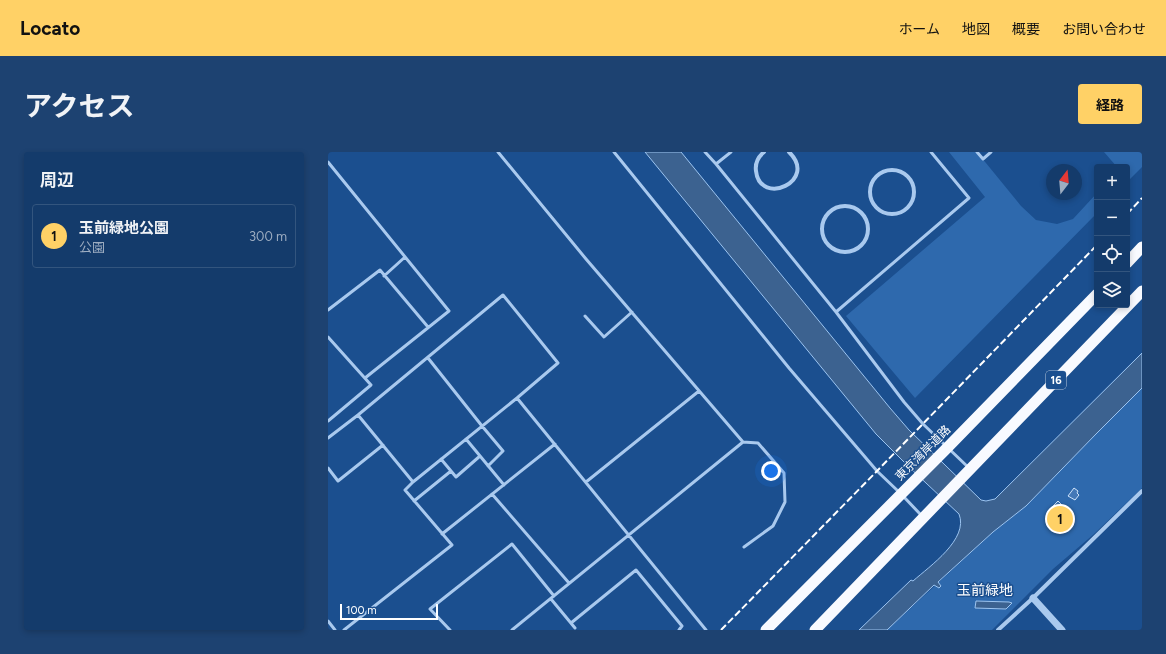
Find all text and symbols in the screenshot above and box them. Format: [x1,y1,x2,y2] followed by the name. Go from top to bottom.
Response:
[20,17,80,40] text: Locato
[898,21,940,38] text: ホーム
[962,21,990,38] text: 地図
[1012,21,1040,38] text: 概要
[1062,21,1146,38] text: お問い合わせ
[1078,84,1142,124] button: 経路
[24,89,135,123] text: アクセス
[1046,164,1082,200] north arrow
[1094,164,1130,308] map controls
[1094,164,1130,200] button: +
[40,170,74,190] text: 周辺
[1094,200,1130,236] button: −
[79,219,169,237] text: 玉前緑地公園
[51,229,57,244] text: 1
[249,229,287,244] text: 300 m
[1094,236,1130,272] button: locate
[79,240,105,255] text: 公園
[1094,272,1130,308] button: layers
[1046,371,1066,389] road number: 16
[893,423,953,483] street label: 東京湾岸道路
[761,461,781,481] your location
[1047,504,1073,534] pin: 1
[957,582,1013,599] district label: 玉前緑地
[340,602,438,621] scale bar
[346,604,377,617] text: 100 m

